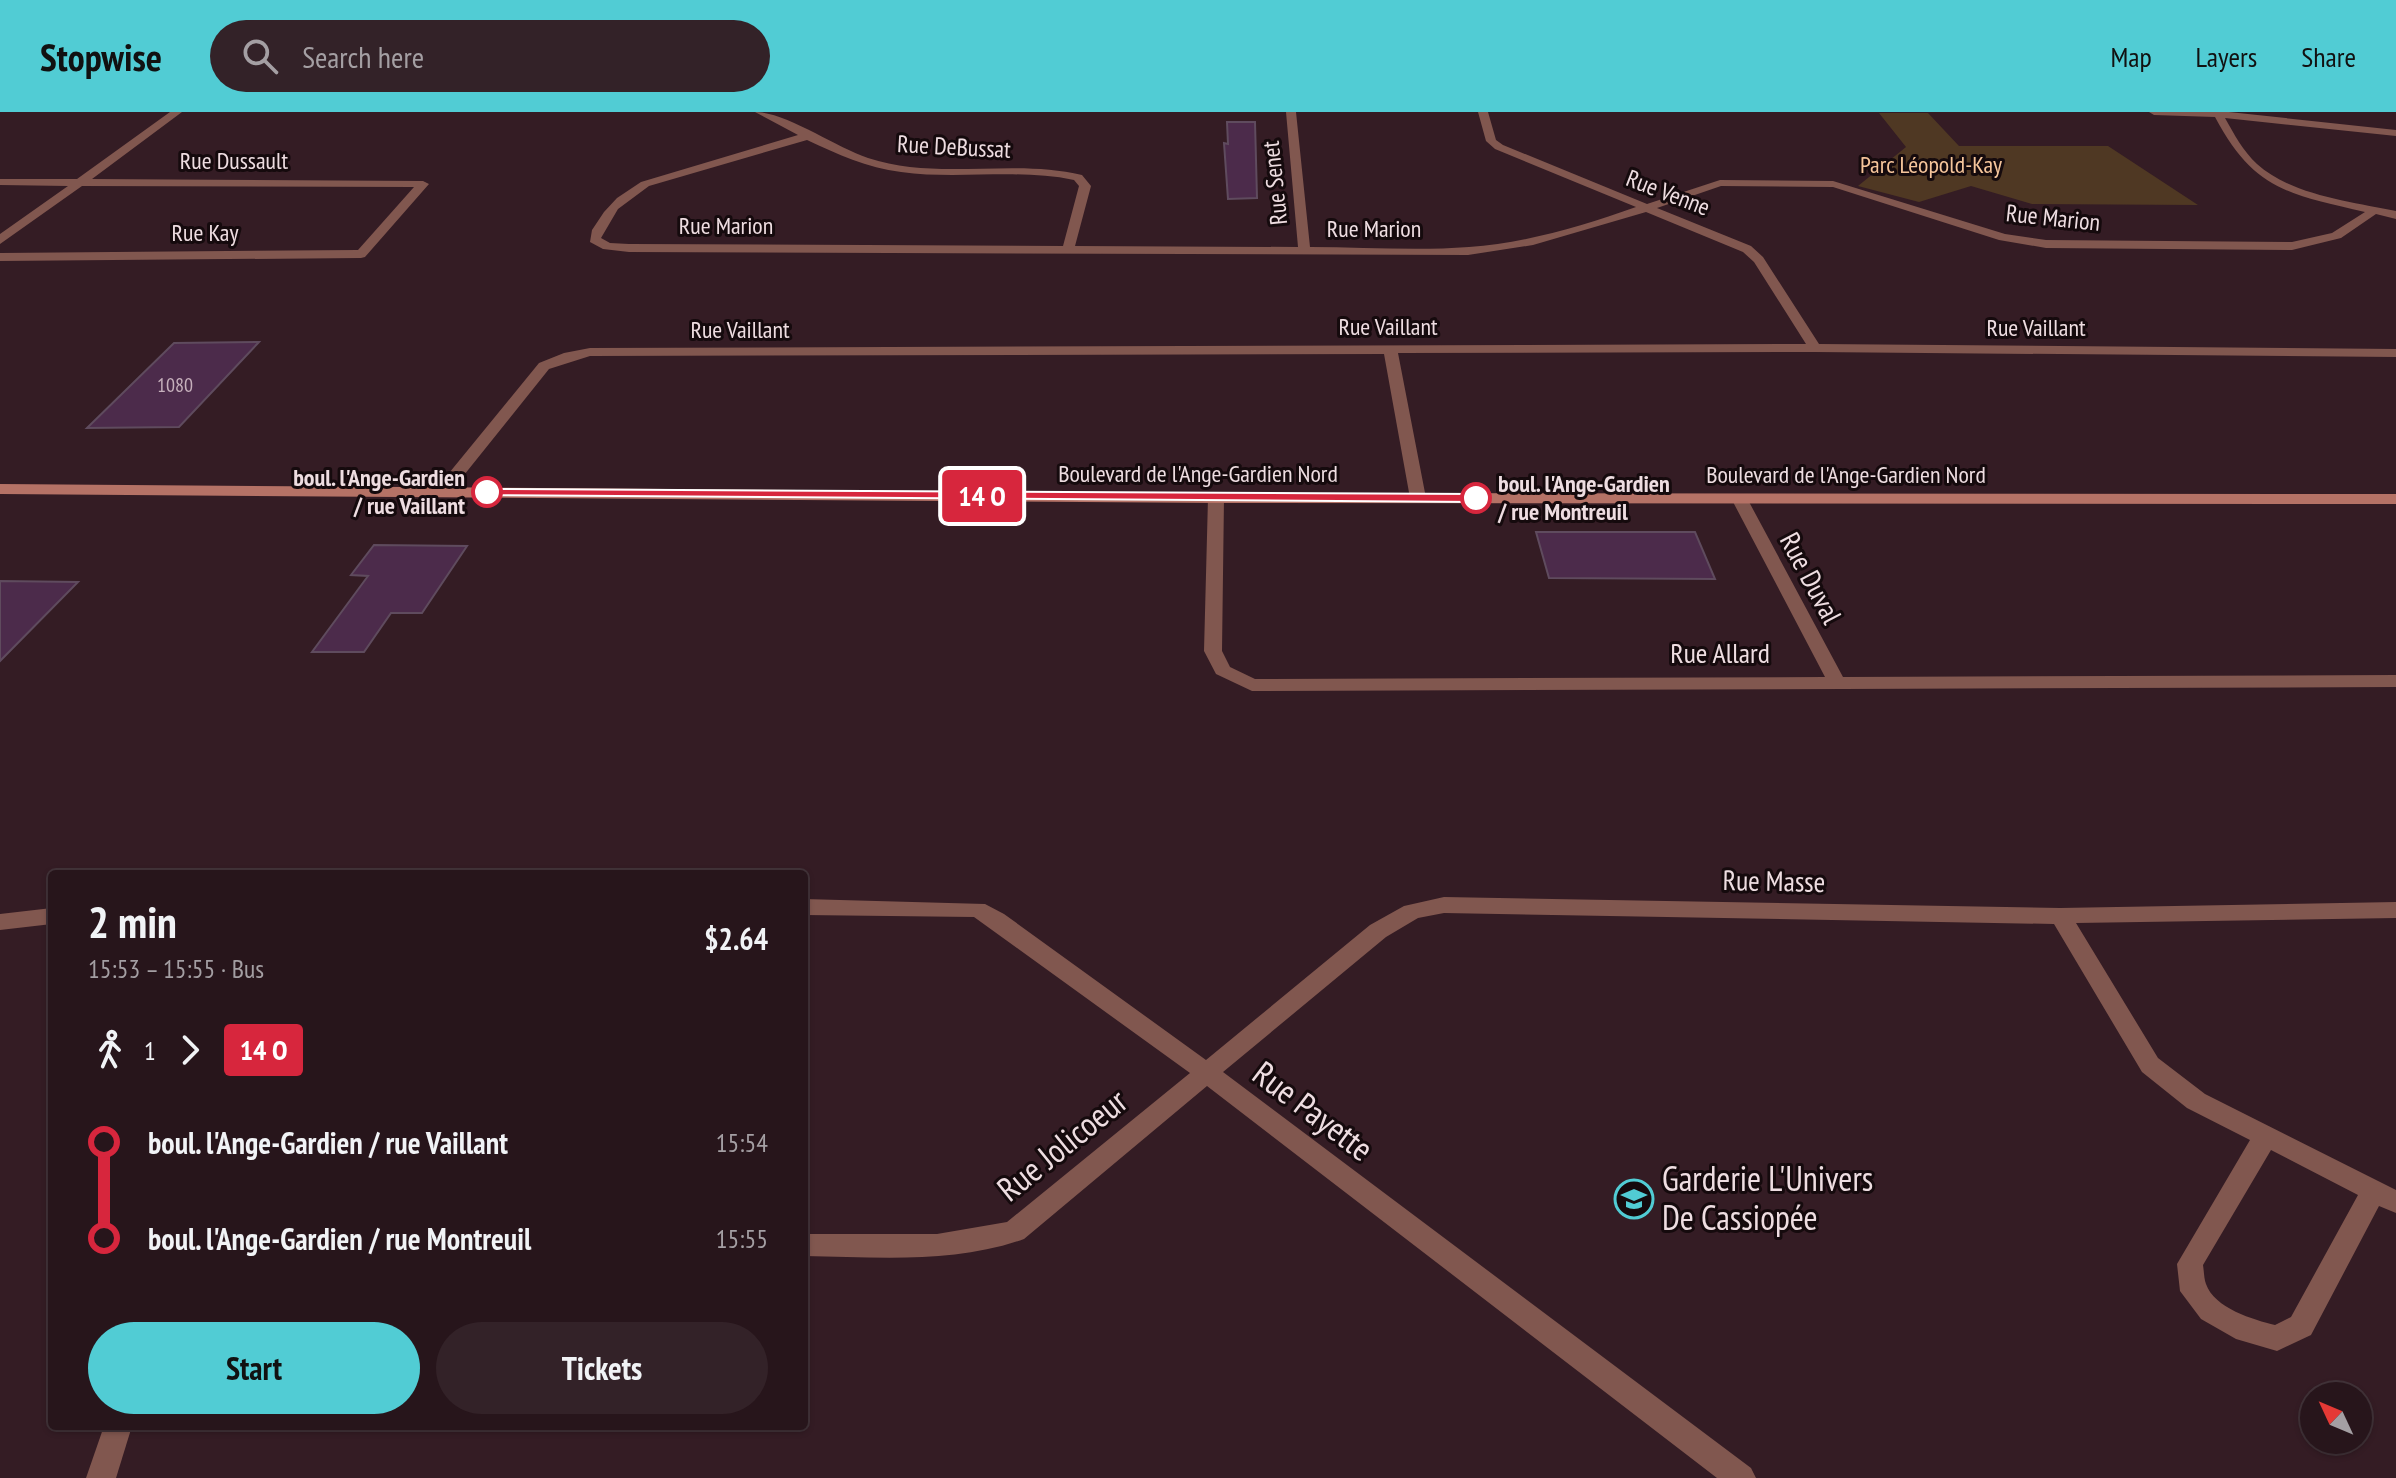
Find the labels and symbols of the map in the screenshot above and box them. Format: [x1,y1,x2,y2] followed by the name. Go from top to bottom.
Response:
[896,128,1012,165] street label: Rue DeBussat
[1255,139,1294,227] street label: Rue Senet
[180,145,289,176] street label: Rue Dussault
[1860,149,2002,180] park label: Parc Léopold-Kay
[1622,162,1714,223] street label: Rue Venne
[2004,197,2102,238] street label: Rue Marion
[679,210,773,241] street label: Rue Marion
[1327,213,1421,244] street label: Rue Marion
[172,217,238,248] street label: Rue Kay
[1338,311,1438,342] street label: Rue Vaillant
[1986,312,2086,343] street label: Rue Vaillant
[690,314,790,345] street label: Rue Vaillant
[157,372,193,398] house number: 1080
[1058,458,1338,489] street label: Boulevard de l'Ange-Gardien Nord
[1706,459,1986,490] street label: Boulevard de l'Ange-Gardien Nord
[293,462,465,521] place label: boul. l'Ange-Gardien / rue Vaillant
[1497,468,1670,527] place label: boul. l'Ange-Gardien / rue Montreuil
[926,470,1038,522] line badge: 14 O
[472,477,502,507] marker: boul. l'Ange-Gardien / rue Vaillant
[1461,483,1491,513] marker: boul. l'Ange-Gardien / rue Montreuil
[1772,526,1851,630] street label: Rue Duval
[1670,634,1770,671] street label: Rue Allard
[1722,861,1826,900] street label: Rue Masse
[1245,1051,1383,1170] street label: Rue Payette
[987,1078,1136,1210] street label: Rue Jolicoeur
[1662,1156,1873,1239] place label: Garderie L'Univers De Cassiopée
[1613,1178,1655,1220] school or university icon: Garderie L'Univers De Cassiopée
[2300,1382,2372,1454] north arrow

